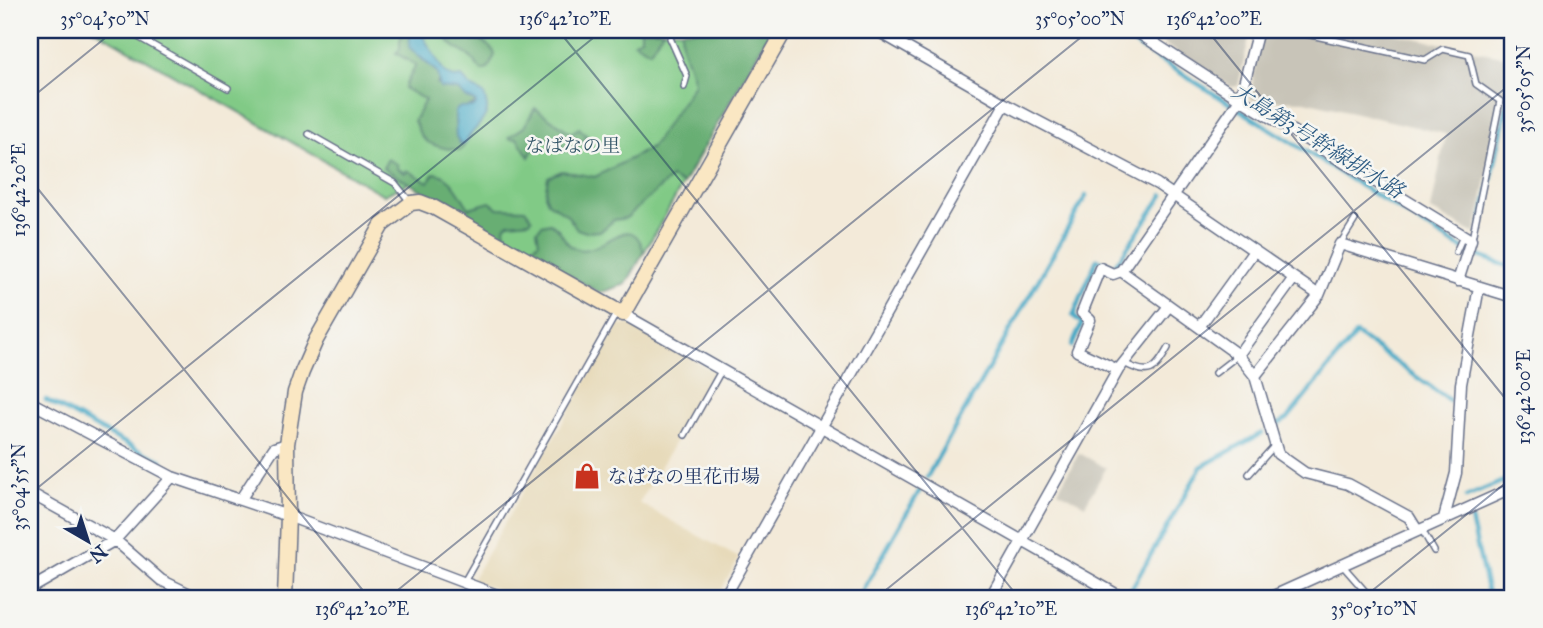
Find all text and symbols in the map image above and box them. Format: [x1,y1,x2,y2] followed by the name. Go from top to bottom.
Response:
[60,8,150,30] text: 35°04'50"N
[519,8,611,30] text: 136°42'10"E
[1035,8,1125,30] text: 35°05'00"N
[1166,8,1262,30] text: 136°42'00"E
[1513,45,1535,133] text: 35°05'05"N
[1227,78,1410,205] water label: 大島第3号幹線排水路
[525,134,621,157] park label: なばなの里
[8,143,30,237] text: 136°42'20"E
[1513,349,1535,445] text: 136°42'00"E
[8,443,30,531] text: 35°04'55"N
[572,461,602,491] shop icon: なばなの里花市場
[608,465,760,488] place label: なばなの里花市場
[52,505,122,576] north arrow
[85,540,112,568] text: N
[315,598,409,620] text: 136°42'20"E
[965,598,1057,620] text: 136°42'10"E
[1331,598,1417,620] text: 35°05'10"N

